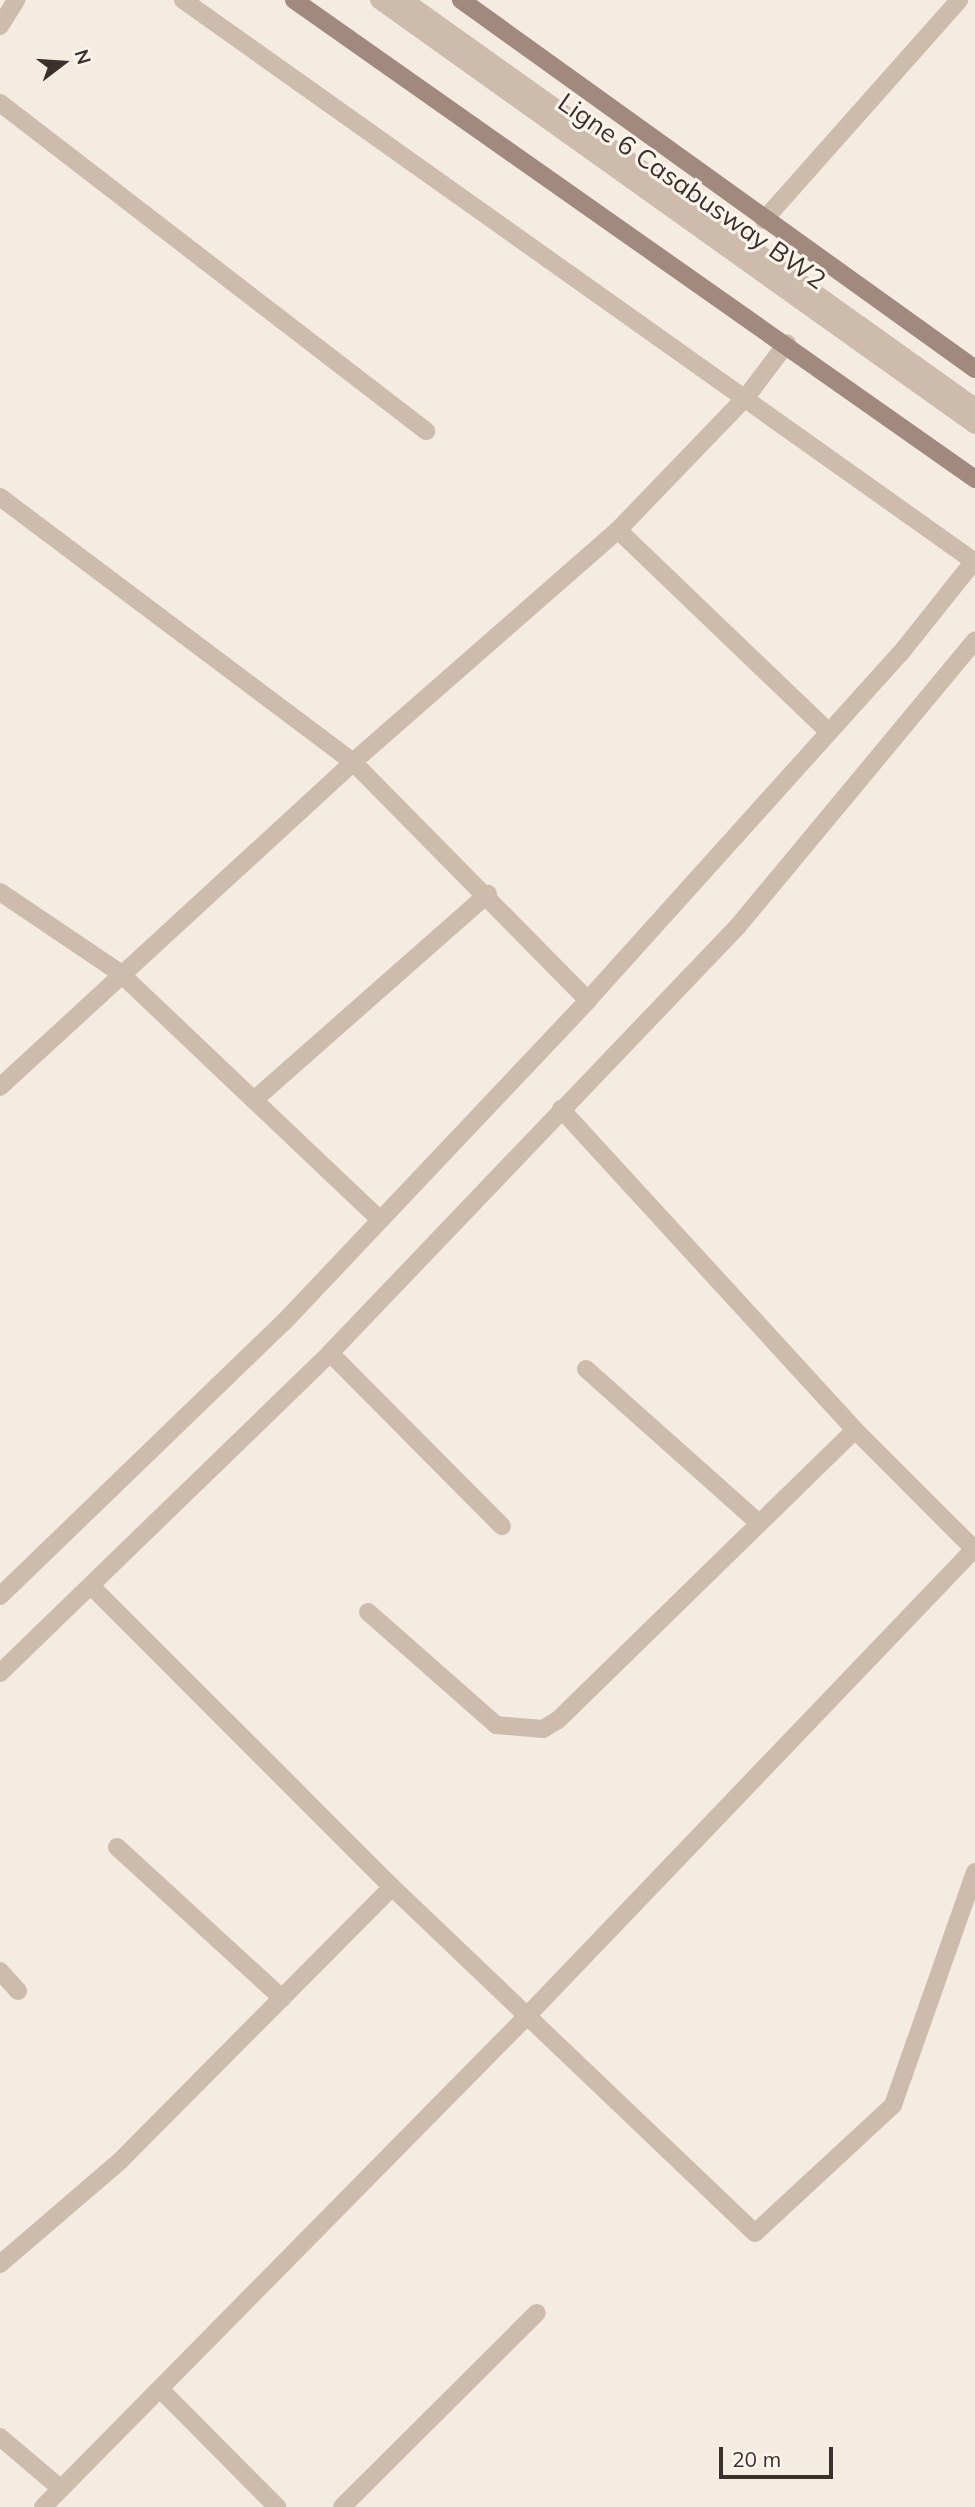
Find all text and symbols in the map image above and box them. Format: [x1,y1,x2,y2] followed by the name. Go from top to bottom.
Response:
[28,28,98,98] north arrow
[70,46,97,67] text: N
[552,87,832,295] street label: Ligne 6 Casabusway BW2
[723,2434,837,2478] scale bar
[732,2446,781,2472] text: 20 m

